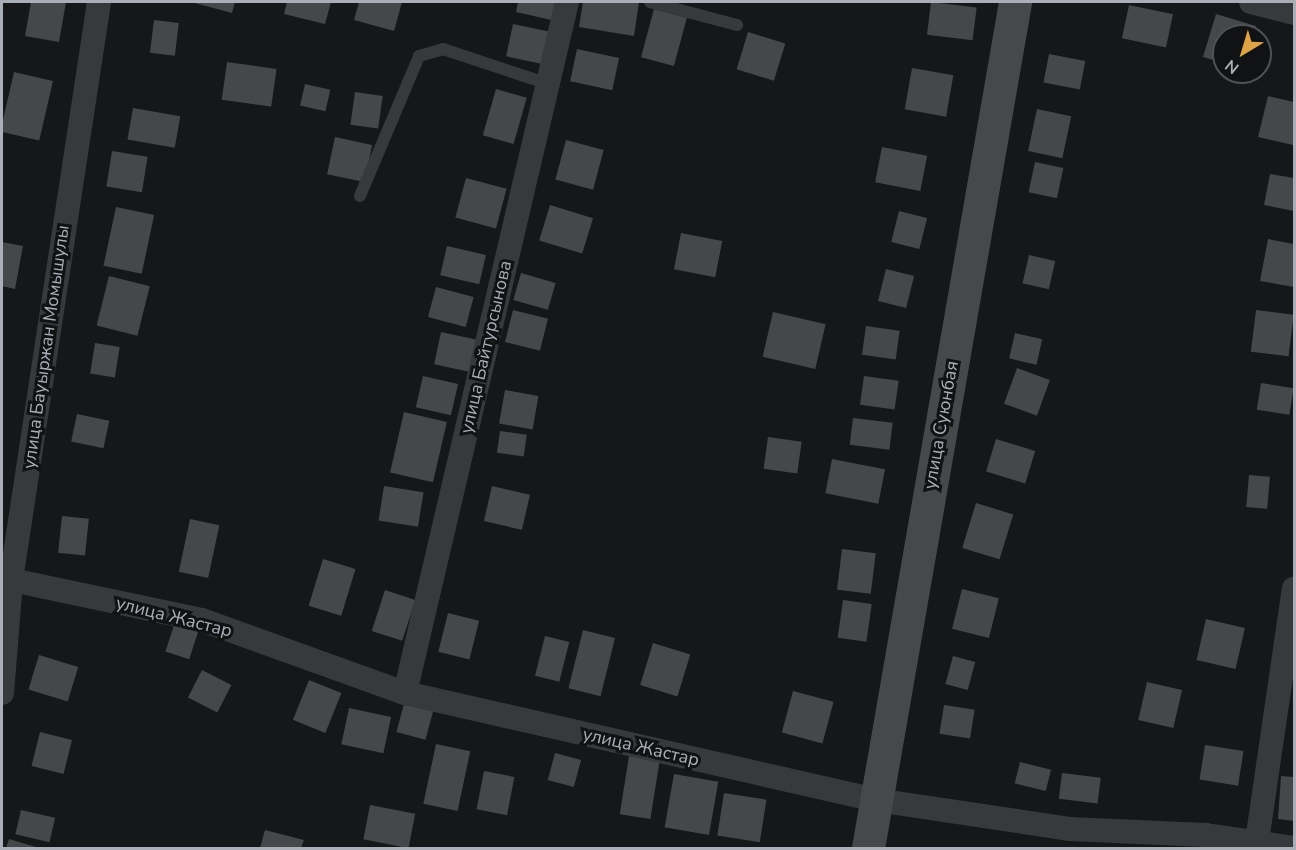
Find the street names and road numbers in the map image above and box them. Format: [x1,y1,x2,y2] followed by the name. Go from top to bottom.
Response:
[18,224,74,470] street label: улица Бауыржан Момышулы
[456,258,516,436] street label: улица Байтурсынова
[919,359,963,491] street label: улица Суюнбая
[114,592,234,642] street label: улица Жастар
[581,723,701,771] street label: улица Жастар

